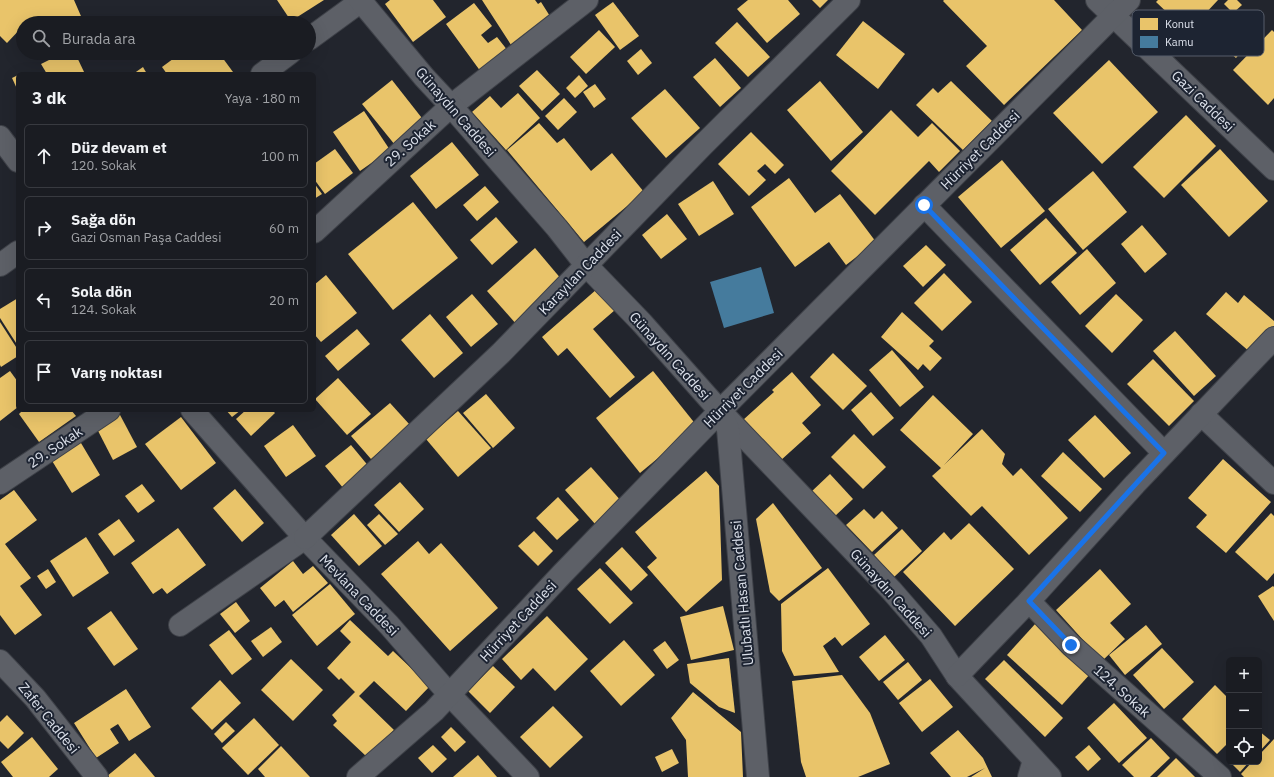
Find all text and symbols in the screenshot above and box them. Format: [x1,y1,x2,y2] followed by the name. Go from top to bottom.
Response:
[1132,10,1264,56] legend
[16,16,316,60] search box
[1165,17,1194,31] text: Konut
[30,27,52,49] icon: search
[62,29,136,48] text: Burada ara
[1165,35,1194,49] text: Kamu
[412,63,500,161] street label: Günaydın Caddesi
[1168,66,1238,136] street label: Gazi Caddesi
[32,87,66,109] text: 3 dk
[225,90,300,107] text: Yaya · 180 m
[937,107,1023,193] street label: Hürriyet Caddesi
[381,115,440,170] street label: 29. Sokak
[71,138,167,157] text: Düz devam et
[33,145,55,167] icon: ahead
[261,148,299,165] text: 100 m
[71,157,136,174] text: 120. Sokak
[915,196,933,214] route start
[71,210,136,229] text: Sağa dön
[33,217,55,239] icon: right
[269,220,299,237] text: 60 m
[535,225,625,319] street label: Karayılan Caddesi
[71,229,221,246] text: Gazi Osman Paşa Caddesi
[71,282,132,301] text: Sola dön
[33,289,55,311] icon: left
[269,292,299,309] text: 20 m
[71,301,136,318] text: 124. Sokak
[625,308,715,404] street label: Günaydın Caddesi
[700,345,786,431] street label: Hürriyet Caddesi
[33,361,55,383] icon: arrive
[71,363,162,382] text: Varış noktası
[24,422,86,472] street label: 29. Sokak
[727,520,757,666] street label: Ulubatlı Hasan Caddesi
[846,545,936,641] street label: Günaydın Caddesi
[316,551,402,639] street label: Mevlana Caddesi
[476,577,560,665] street label: Hürriyet Caddesi
[1062,636,1080,654] route end
[1226,657,1262,765] map controls
[1226,657,1262,693] button: +
[1090,661,1155,722] street label: 124. Sokak
[15,679,83,757] street label: Zafer Caddesi
[1226,693,1262,729] button: −
[1226,729,1262,765] button: locate

